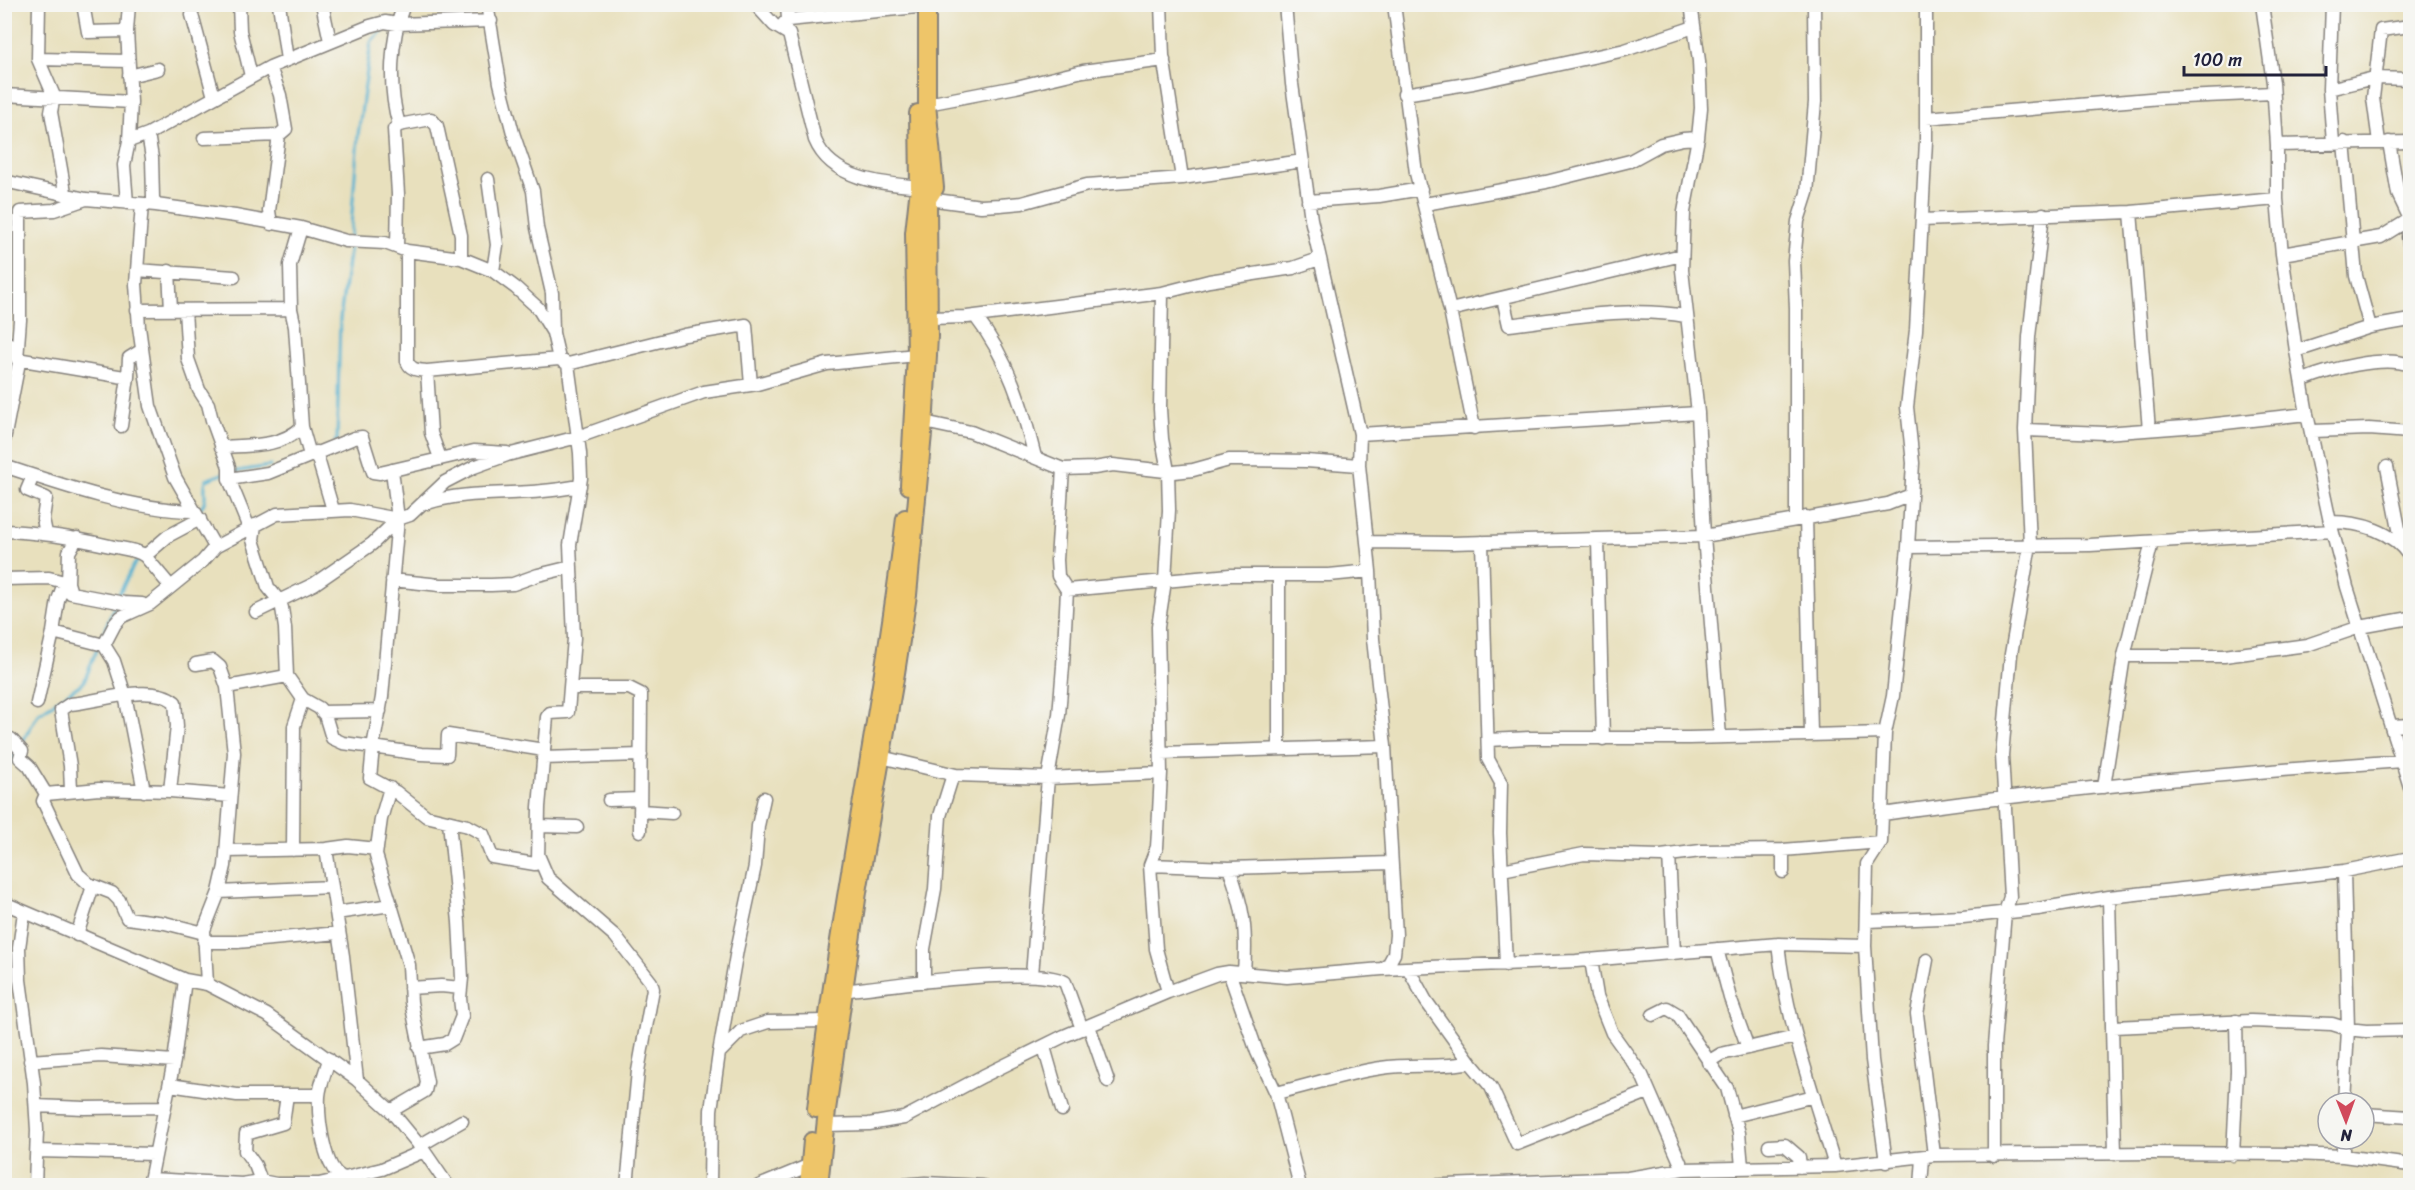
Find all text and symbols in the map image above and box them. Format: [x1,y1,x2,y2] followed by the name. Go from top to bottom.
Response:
[2184,39,2326,77] scale bar
[2193,44,2242,76] text: 100 m
[2316,1091,2376,1151] north arrow
[2340,1121,2353,1150] text: N

